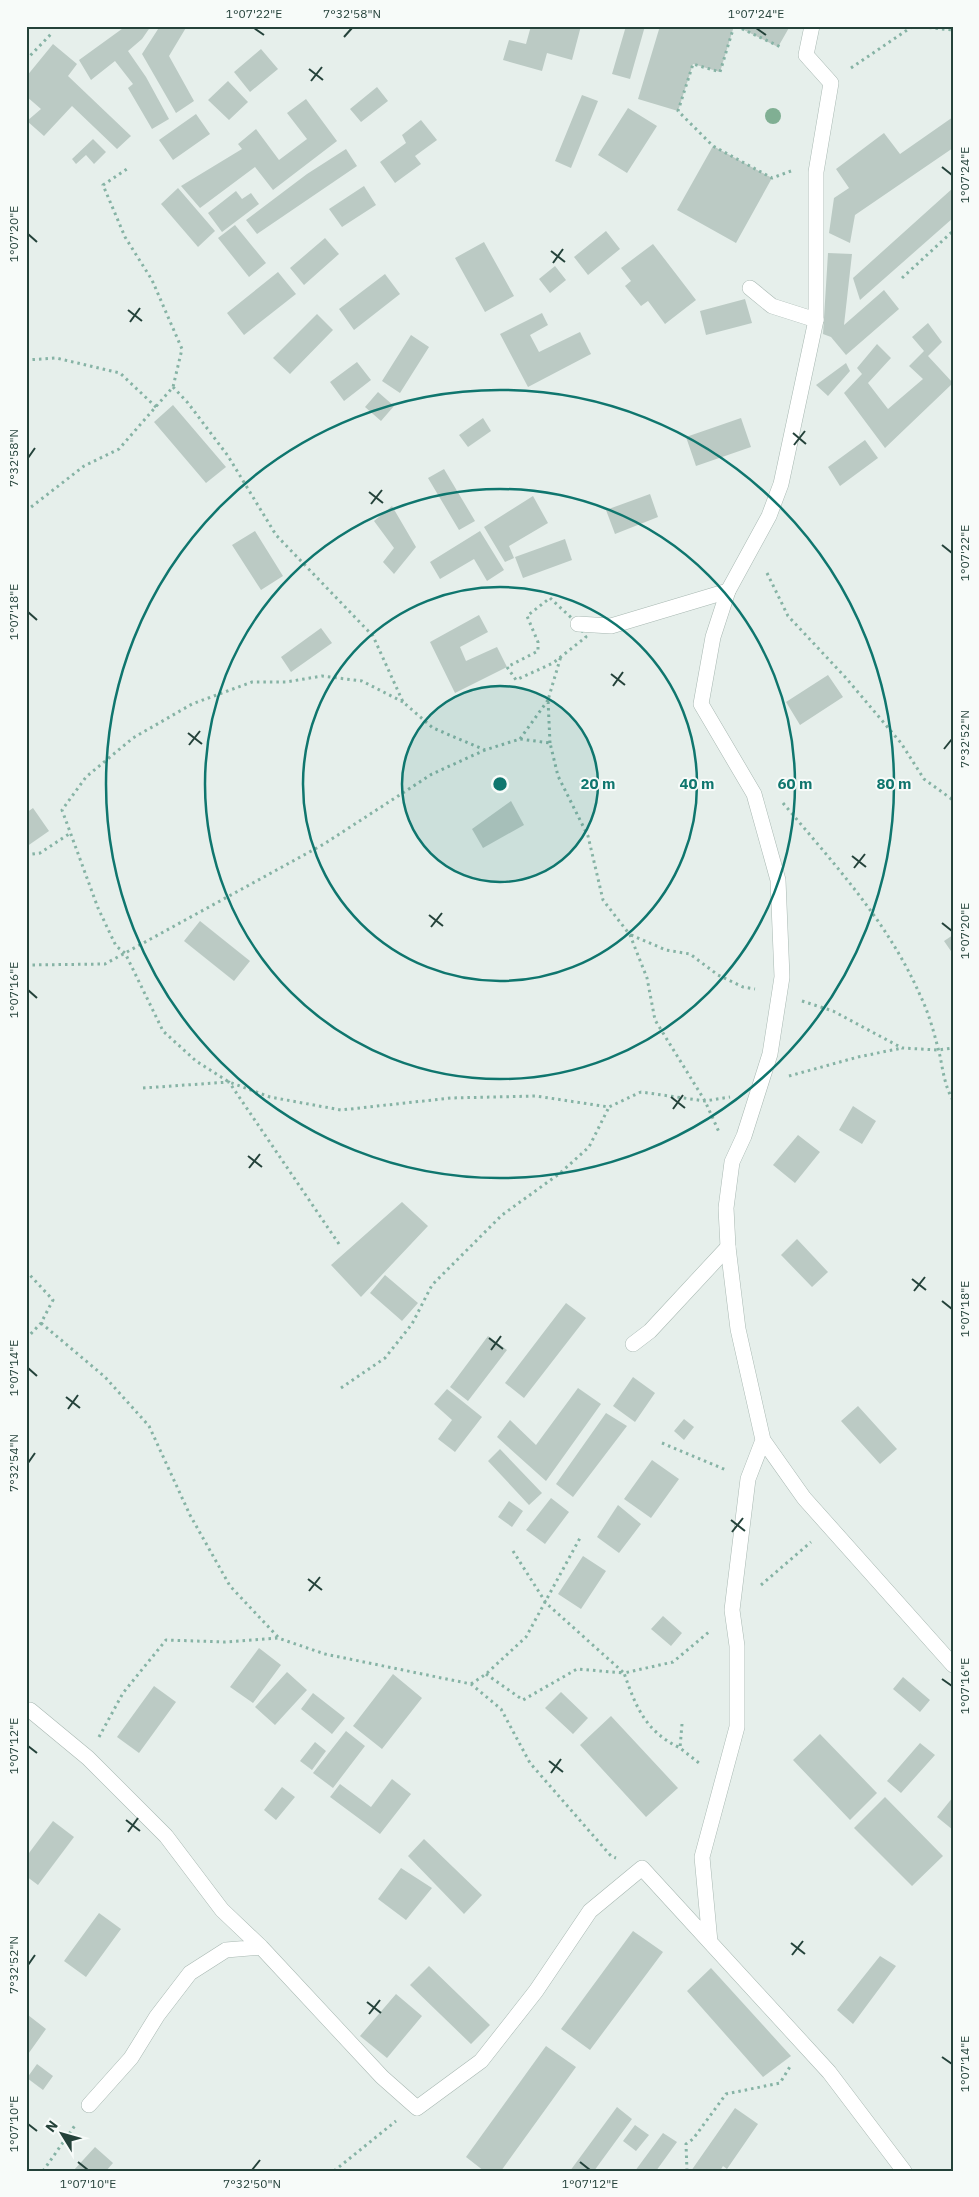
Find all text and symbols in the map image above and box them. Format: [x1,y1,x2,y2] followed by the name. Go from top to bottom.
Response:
[226,6,282,21] text: 1°07'22"E
[323,6,381,21] text: 7°32'58"N
[728,6,784,21] text: 1°07'24"E
[957,147,972,203] text: 1°07'24"E
[6,206,21,262] text: 1°07'20"E
[6,429,21,487] text: 7°32'58"N
[957,525,972,581] text: 1°07'22"E
[6,584,21,640] text: 1°07'18"E
[957,710,972,768] text: 7°32'52"N
[581,774,615,793] text: 20 m
[680,774,714,793] text: 40 m
[778,774,812,793] text: 60 m
[877,774,911,793] text: 80 m
[491,775,509,793] centre of rings
[957,903,972,959] text: 1°07'20"E
[6,962,21,1018] text: 1°07'16"E
[957,1281,972,1337] text: 1°07'18"E
[6,1340,21,1396] text: 1°07'14"E
[6,1434,21,1492] text: 7°32'54"N
[957,1658,972,1714] text: 1°07'16"E
[6,1718,21,1774] text: 1°07'12"E
[6,1936,21,1994] text: 7°32'52"N
[957,2036,972,2092] text: 1°07'14"E
[6,2096,21,2152] text: 1°07'10"E
[38,2110,88,2160] north arrow
[41,2117,62,2136] text: N
[60,2176,116,2191] text: 1°07'10"E
[223,2176,281,2191] text: 7°32'50"N
[562,2176,618,2191] text: 1°07'12"E

